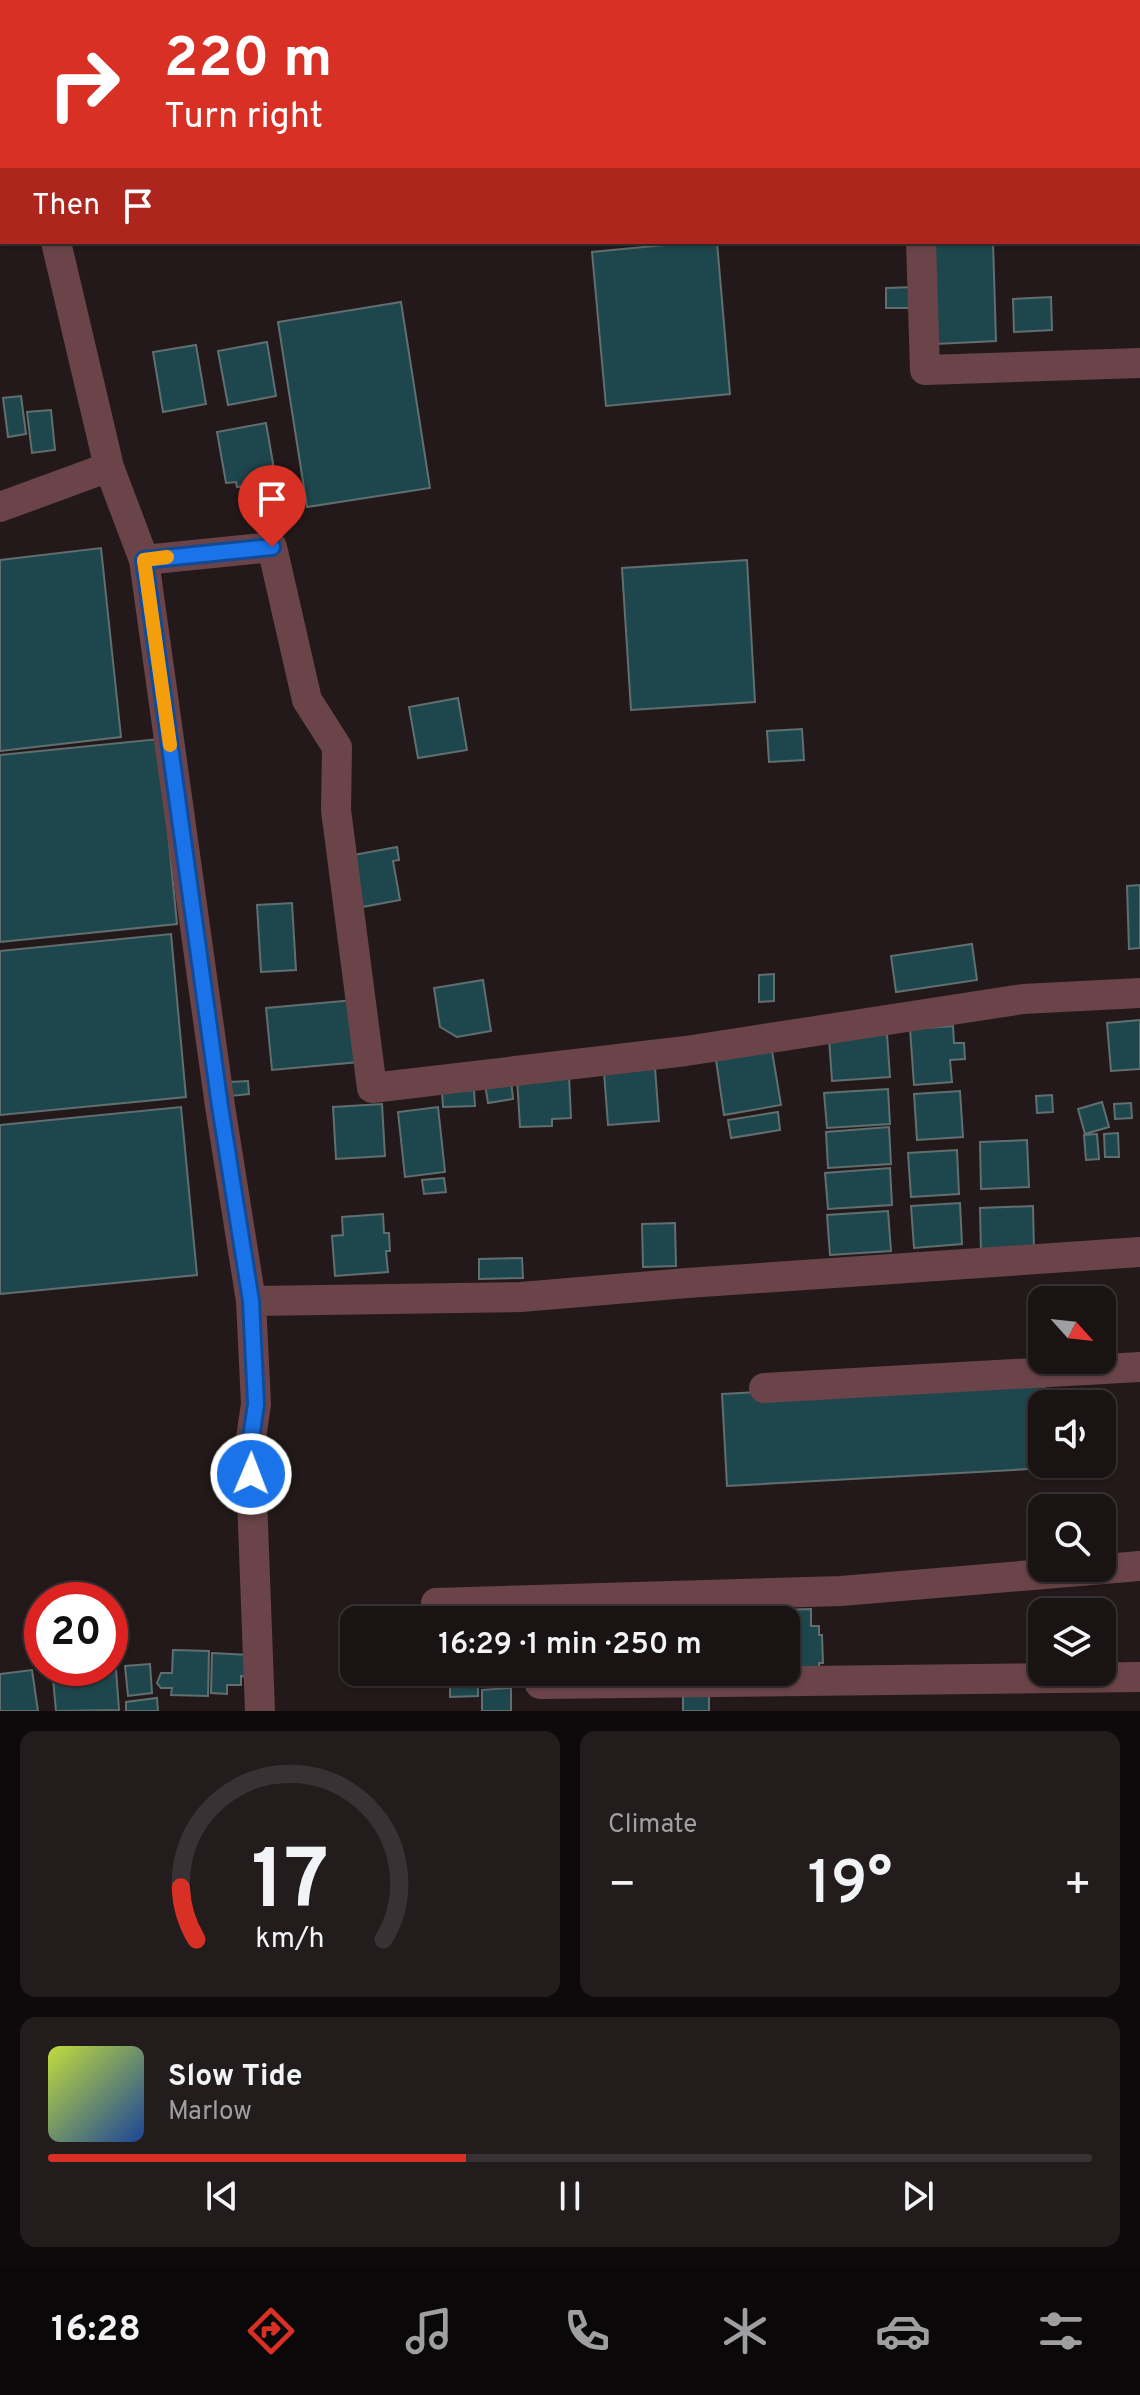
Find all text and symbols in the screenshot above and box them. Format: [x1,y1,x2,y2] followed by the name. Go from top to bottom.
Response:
[164,26,332,96] text: 220 m
[32,32,136,136] icon: right
[164,95,323,141] text: Turn right
[116,184,160,228] icon: arrive
[32,188,100,225] text: Then
[238,465,306,547] pin
[250,477,294,521] icon: arrive
[1028,1286,1116,1374] north arrow
[1028,1286,1116,1686] map controls
[1028,1390,1116,1478] button: sound
[209,1432,293,1516] position arrow
[1028,1494,1116,1582] button: search
[24,1582,128,1686] speed limit sign: 20
[1028,1598,1116,1686] button: layers
[438,1627,702,1664] text: 16:29 · 1 min · 250 m
[608,1809,697,1842] text: Climate
[251,1833,329,1938] text: 17
[808,1849,892,1925] text: 19°
[608,1859,636,1915] text: −
[1064,1859,1092,1915] text: +
[255,1922,325,1958] text: km/h
[168,2059,302,2096] text: Slow Tide
[168,2096,252,2129] text: Marlow
[200,2174,244,2218] icon: previous
[548,2174,592,2218] icon: pause
[896,2174,940,2218] icon: next
[243,2303,299,2359] icon: directions
[401,2303,457,2359] icon: music
[559,2303,615,2359] icon: phone
[717,2303,773,2359] icon: climate
[875,2303,931,2359] icon: car
[1033,2303,1089,2359] icon: filters
[51,2308,141,2354] text: 16:28

